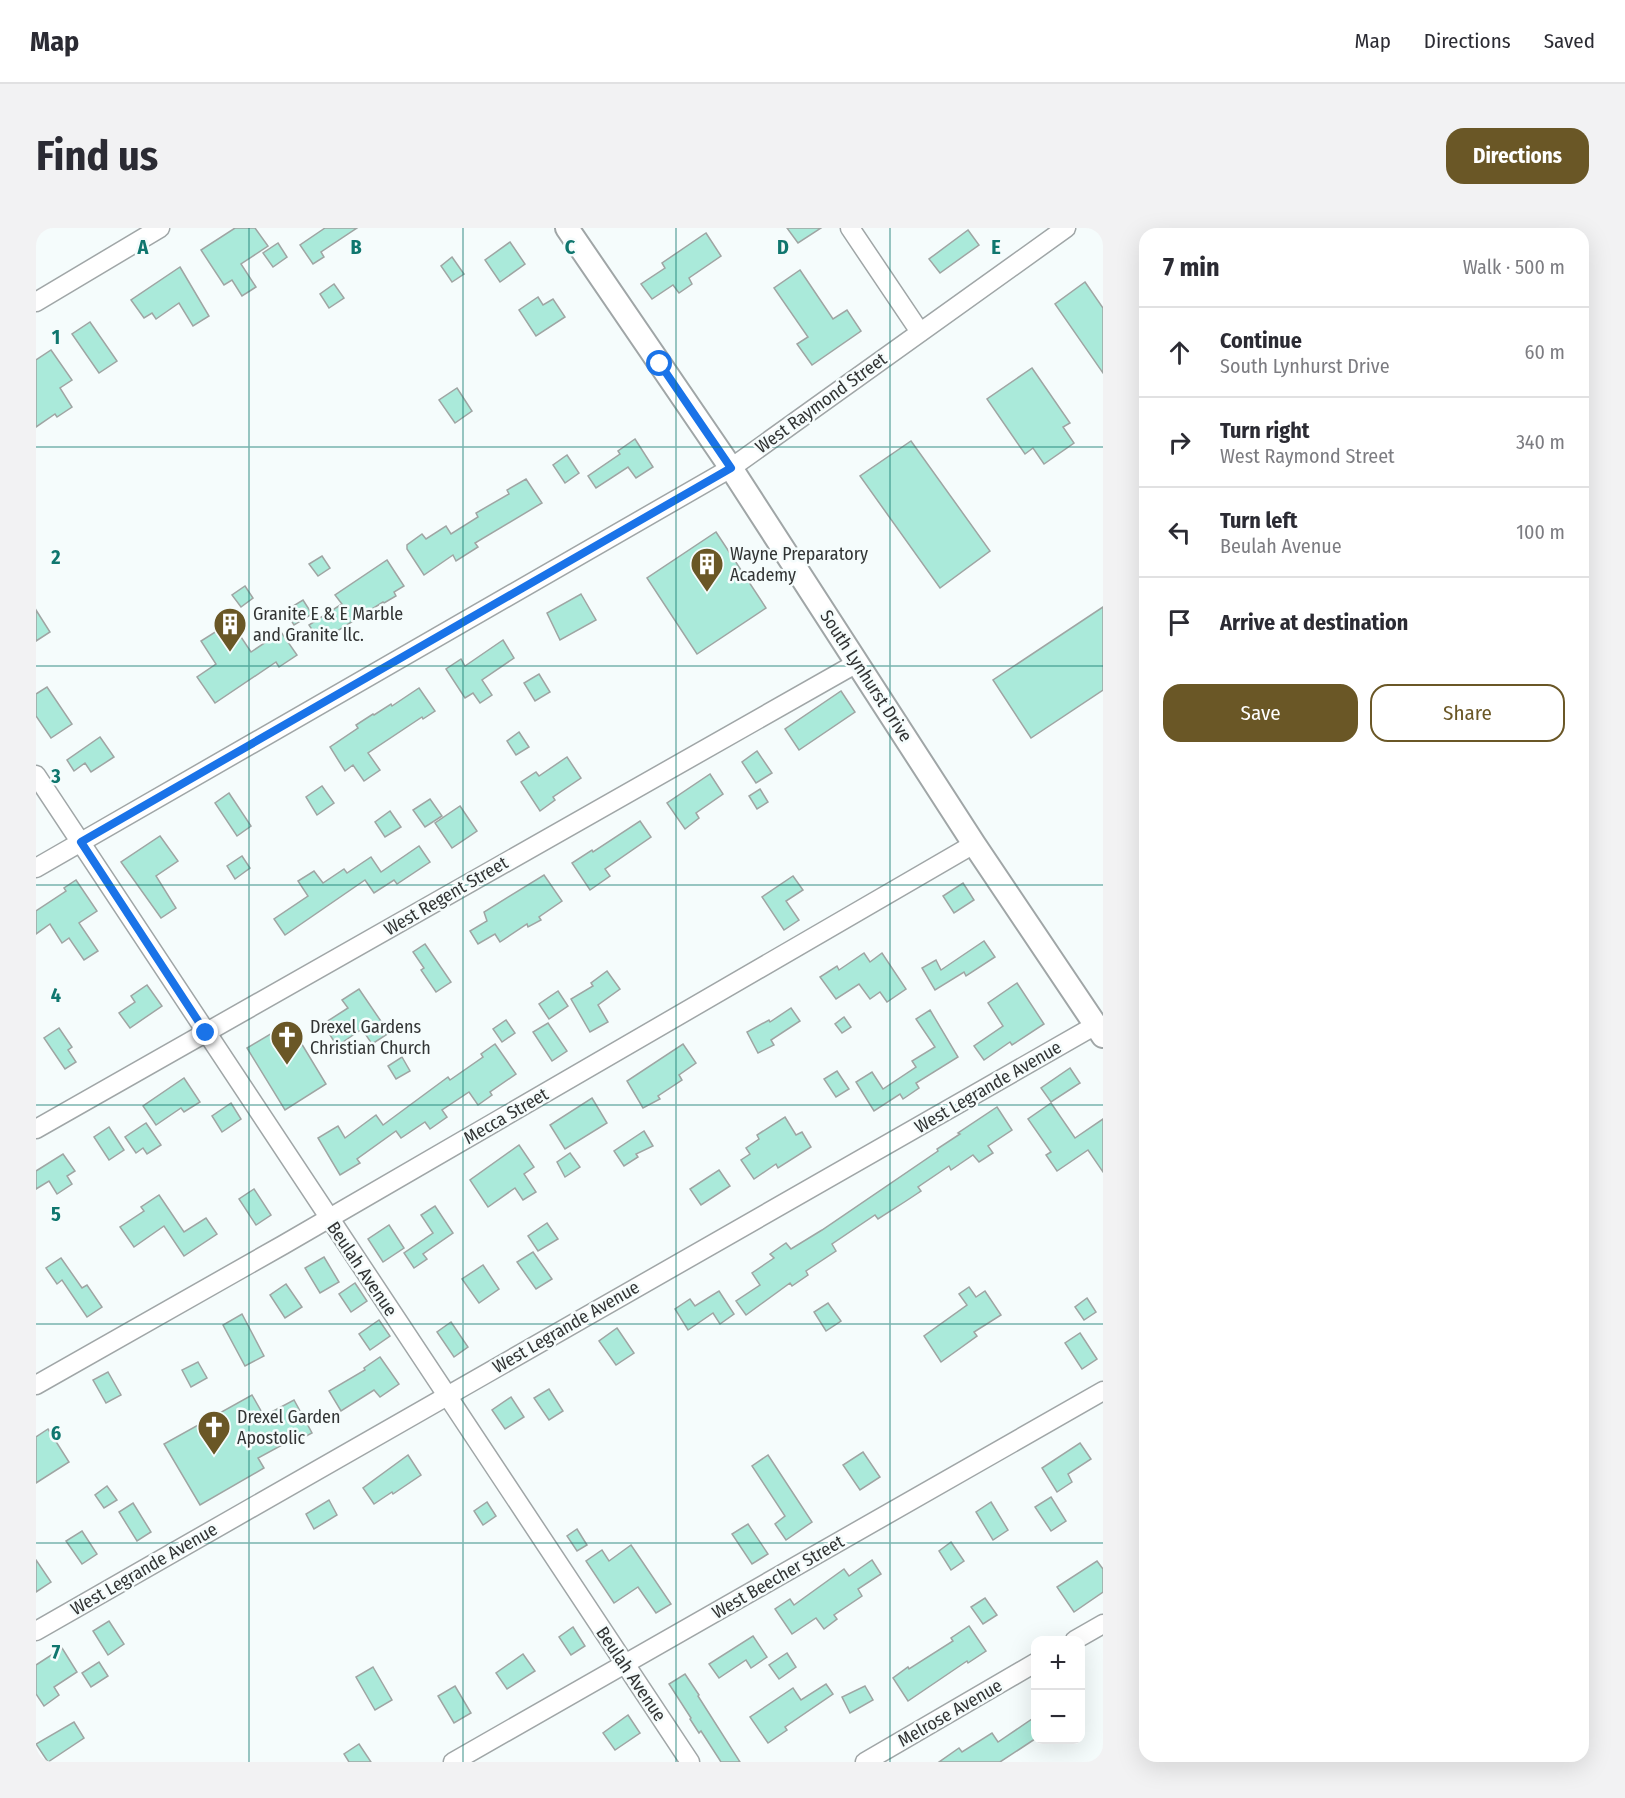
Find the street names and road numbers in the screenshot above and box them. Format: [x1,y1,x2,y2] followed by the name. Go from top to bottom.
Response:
[751,348,891,458] street label: West Raymond Street
[815,606,917,746] street label: South Lynhurst Drive
[380,852,512,940] street label: West Regent Street
[911,1036,1065,1138] street label: West Legrande Avenue
[460,1083,552,1149] street label: Mecca Street
[322,1217,402,1321] street label: Beulah Avenue
[489,1276,643,1378] street label: West Legrande Avenue
[67,1518,221,1620] street label: West Legrande Avenue
[708,1530,848,1624] street label: West Beecher Street
[591,1622,671,1726] street label: Beulah Avenue
[894,1674,1006,1752] street label: Melrose Avenue

